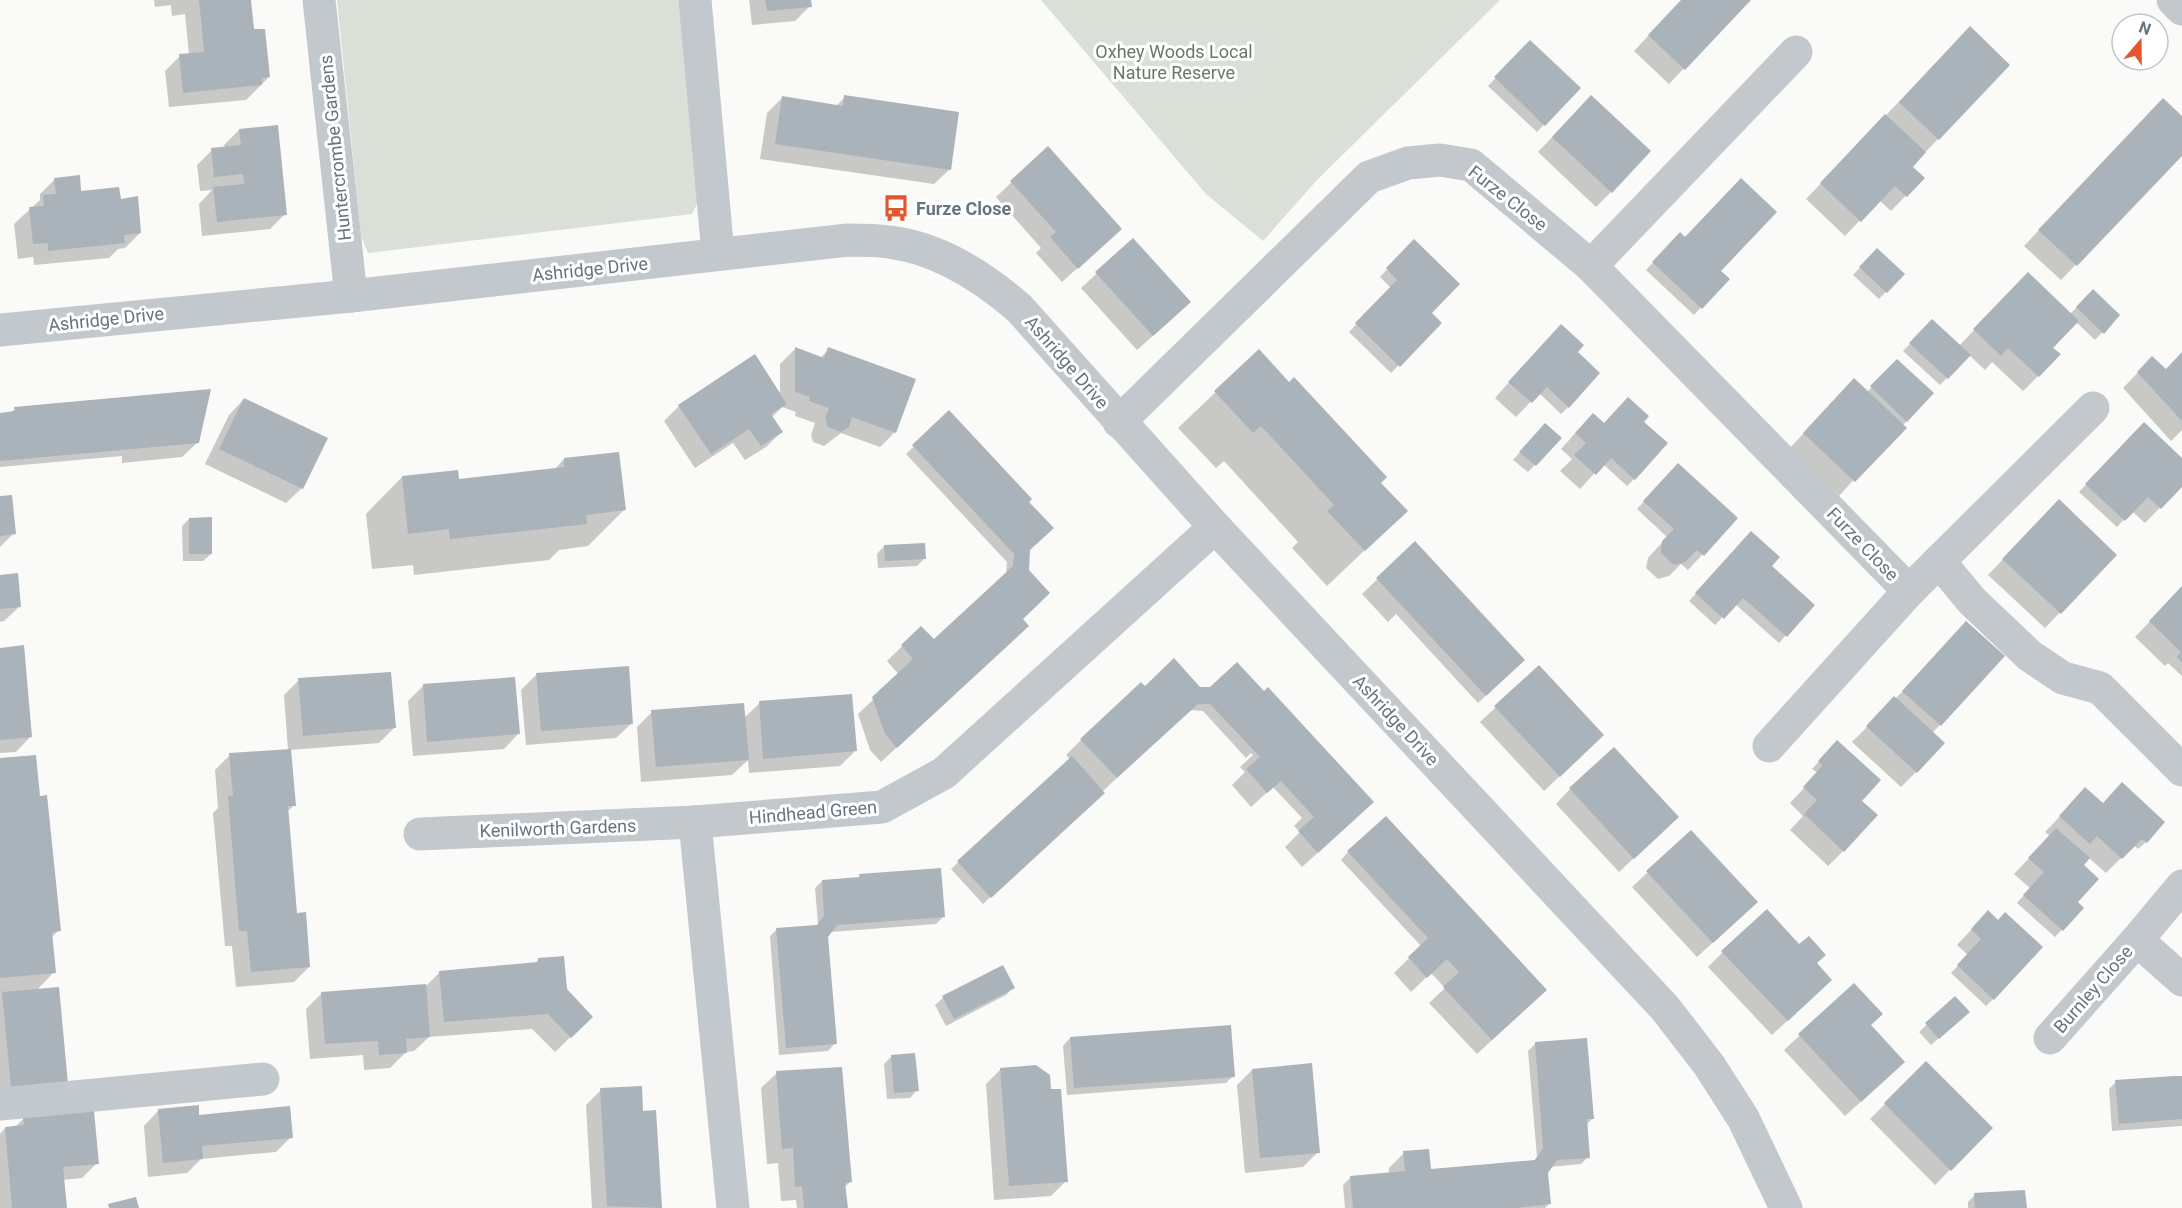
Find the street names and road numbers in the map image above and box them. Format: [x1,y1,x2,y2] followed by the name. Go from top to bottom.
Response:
[315,54,355,242] street label: Huntercrombe Gardens
[1465,161,1551,235] street label: Furze Close
[531,252,649,286] street label: Ashridge Drive
[47,302,165,336] street label: Ashridge Drive
[1021,311,1113,413] street label: Ashridge Drive
[1823,503,1903,585] street label: Furze Close
[1349,670,1443,770] street label: Ashridge Drive
[748,796,878,828] street label: Hindhead Green
[479,815,637,841] street label: Kenilworth Gardens
[2049,941,2137,1037] street label: Burnley Close

